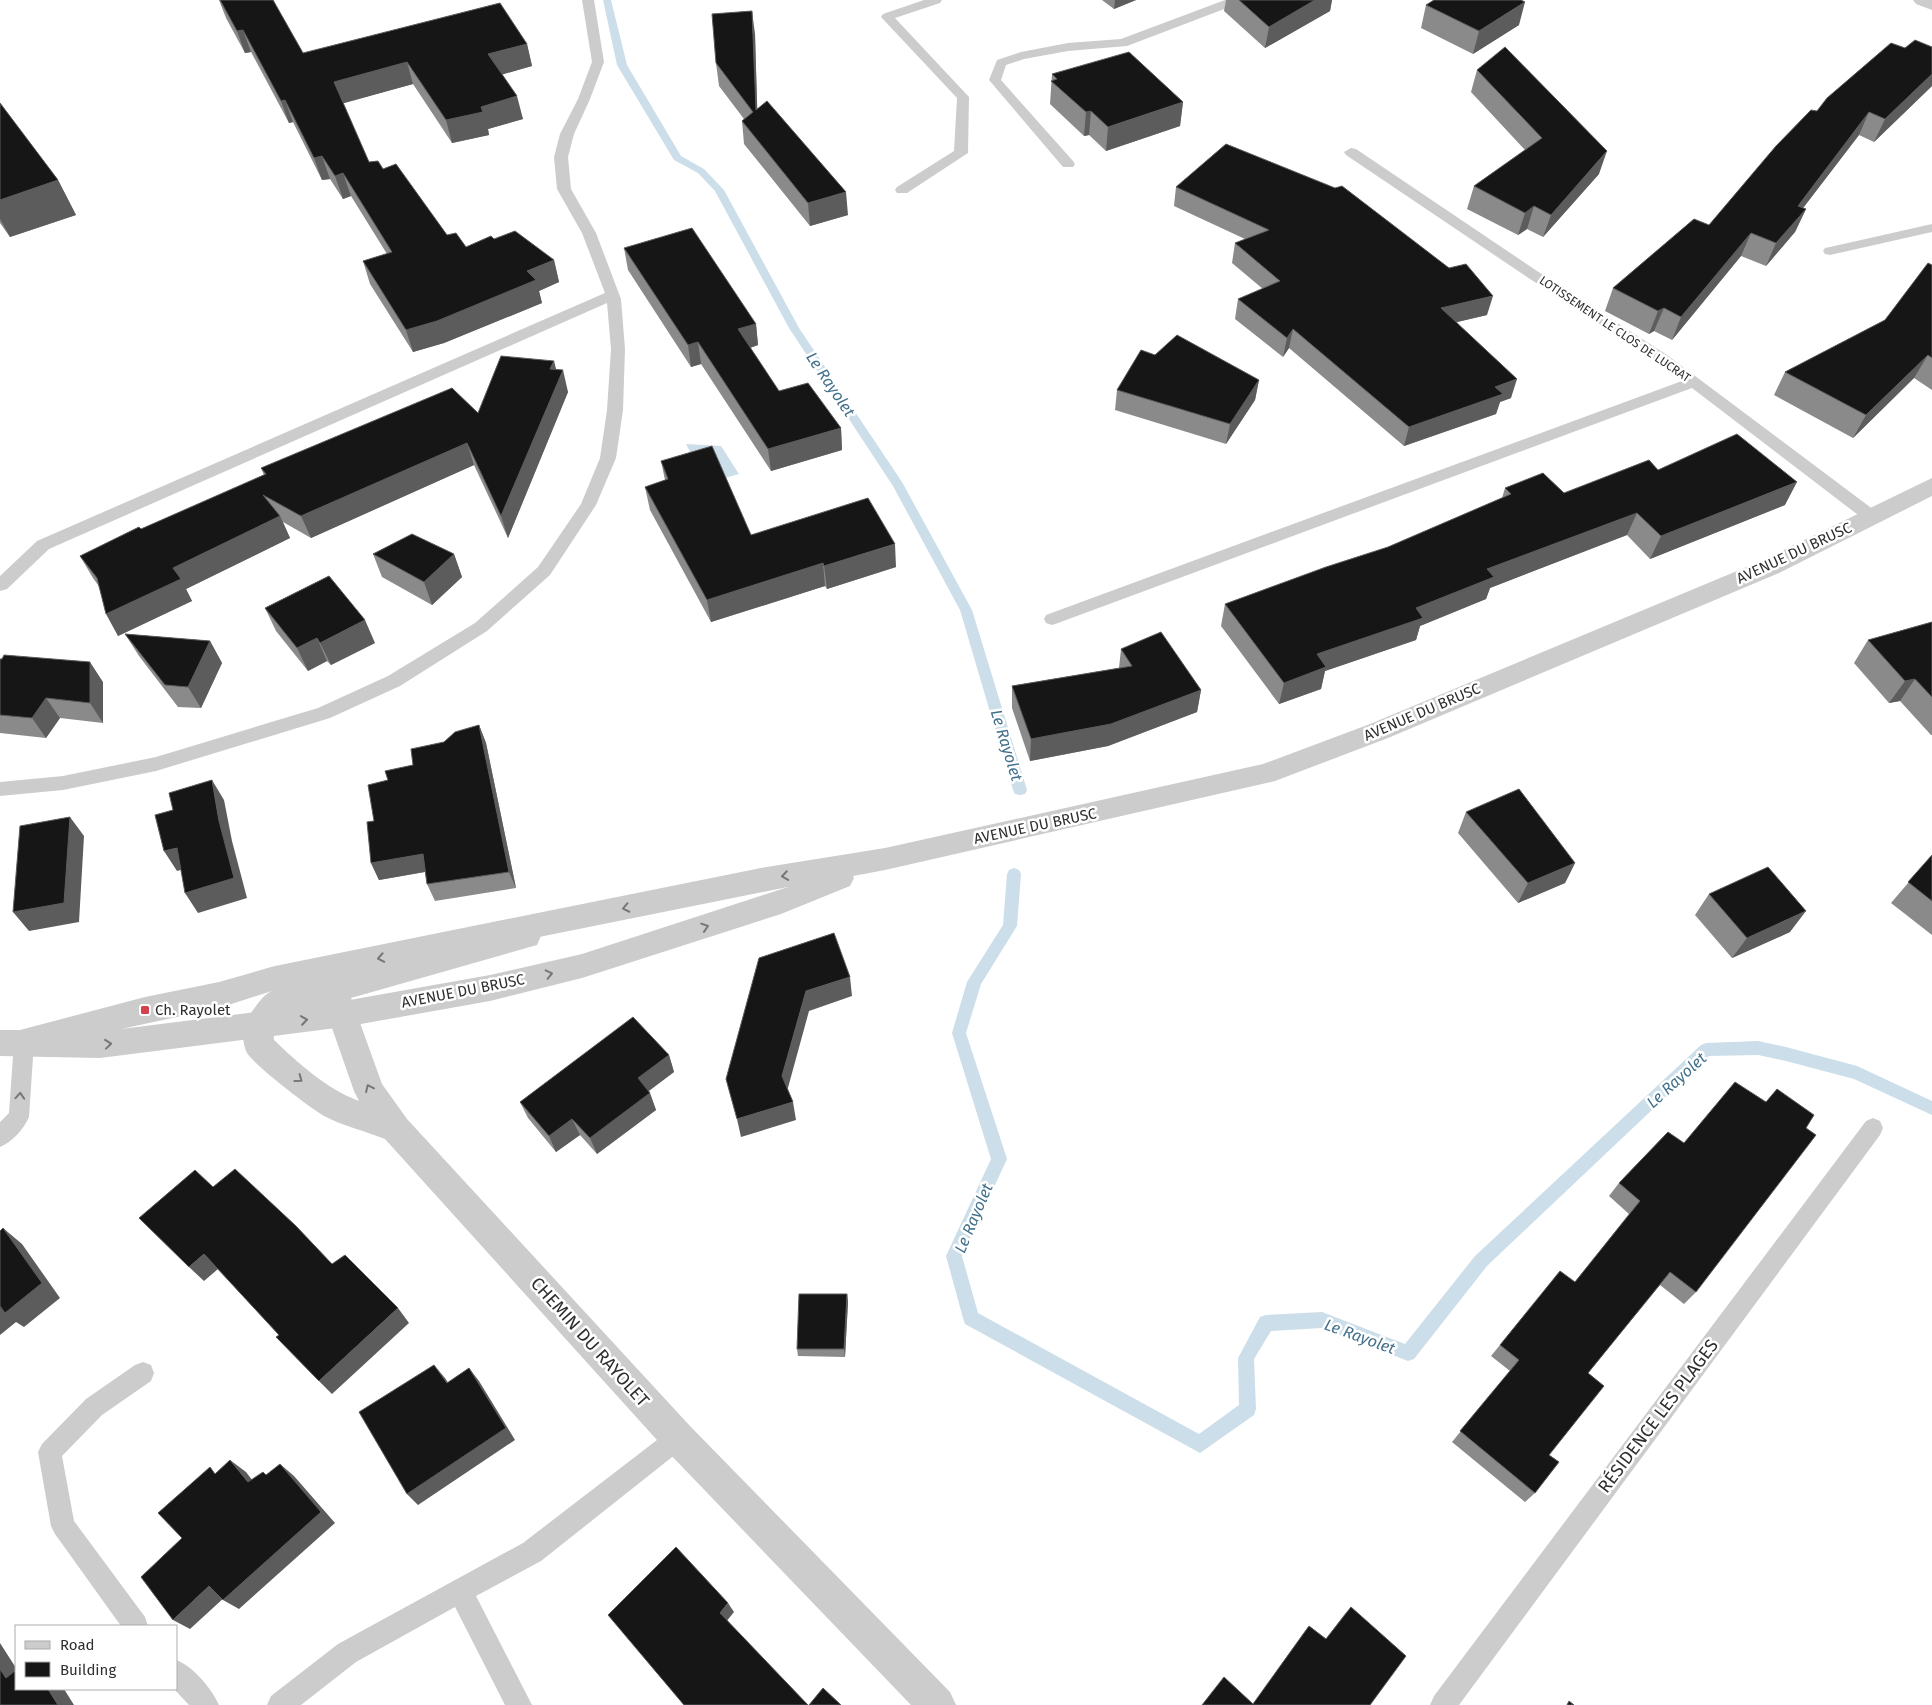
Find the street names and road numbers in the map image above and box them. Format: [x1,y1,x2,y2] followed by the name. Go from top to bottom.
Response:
[1537,273,1694,385] street label: LOTISSEMENT LE CLOS DE LUCRAT
[1734,518,1855,588] street label: AVENUE DU BRUSC
[1361,679,1484,745] street label: AVENUE DU BRUSC
[972,804,1099,848] street label: AVENUE DU BRUSC
[400,970,527,1012] street label: AVENUE DU BRUSC
[526,1273,654,1412] street label: CHEMIN DU RAYOLET
[1592,1334,1723,1497] street label: RÉSIDENCE LES PLAGES

